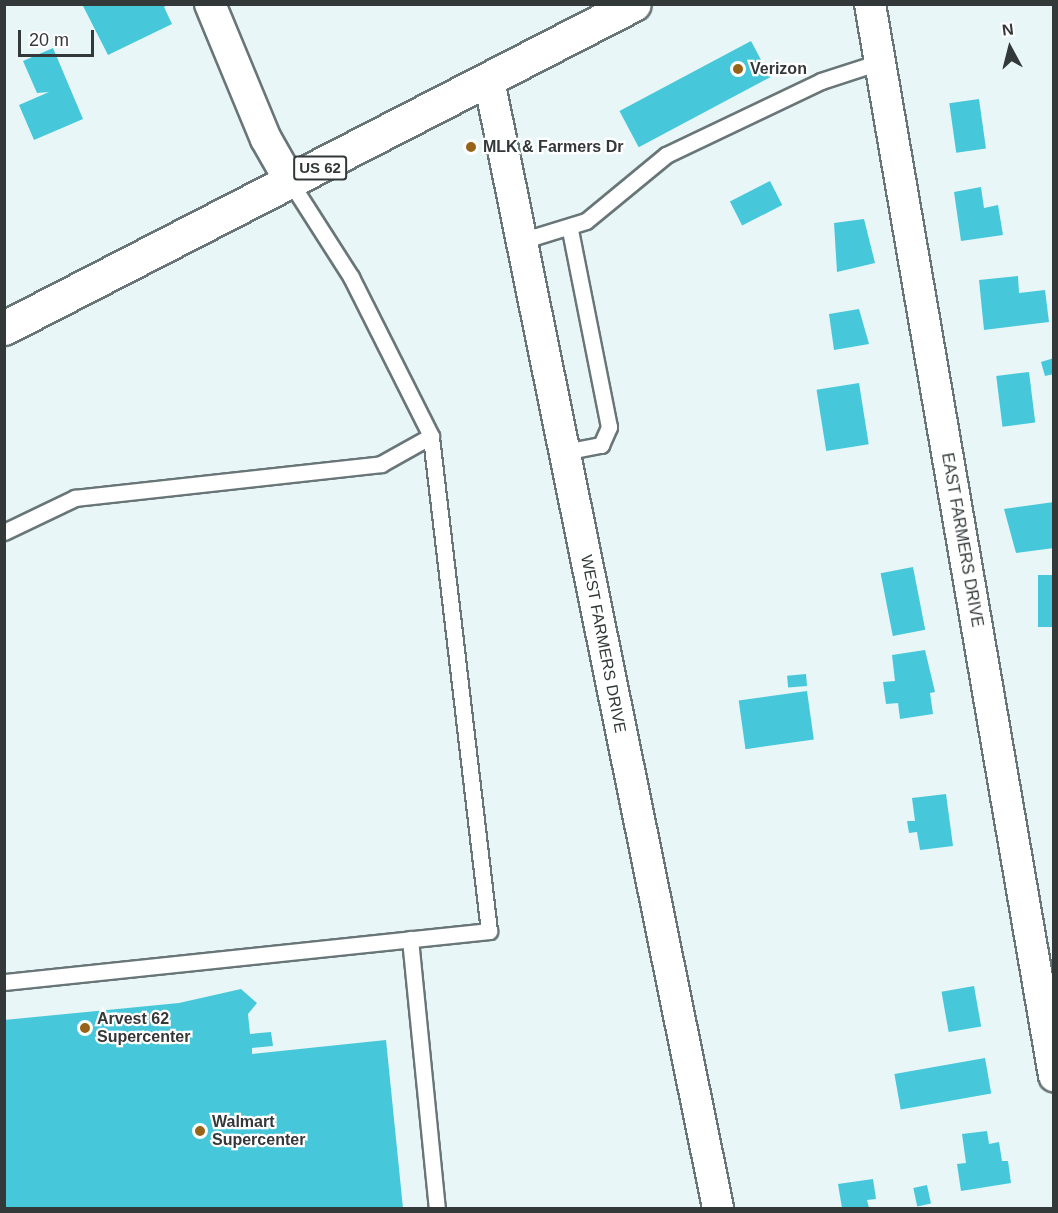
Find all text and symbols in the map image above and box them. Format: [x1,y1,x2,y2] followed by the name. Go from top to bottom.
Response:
[21,18,98,56] scale bar
[980,18,1040,78] north arrow
[1001,20,1015,39] text: N
[29,30,69,50] text: 20 m
[750,59,807,79] place label: Verizon
[731,62,745,76] marker: Verizon
[483,137,623,157] place label: MLK & Farmers Dr
[464,140,478,154] marker: MLK & Farmers Dr
[293,156,347,180] road number: US 62
[937,451,987,629] street label: EAST FARMERS DRIVE
[576,553,630,735] street label: WEST FARMERS DRIVE
[97,1009,190,1047] place label: Arvest 62 Supercenter
[78,1021,92,1035] marker: Arvest 62 Supercenter
[212,1112,305,1150] place label: Walmart Supercenter
[193,1124,207,1138] marker: Walmart Supercenter

